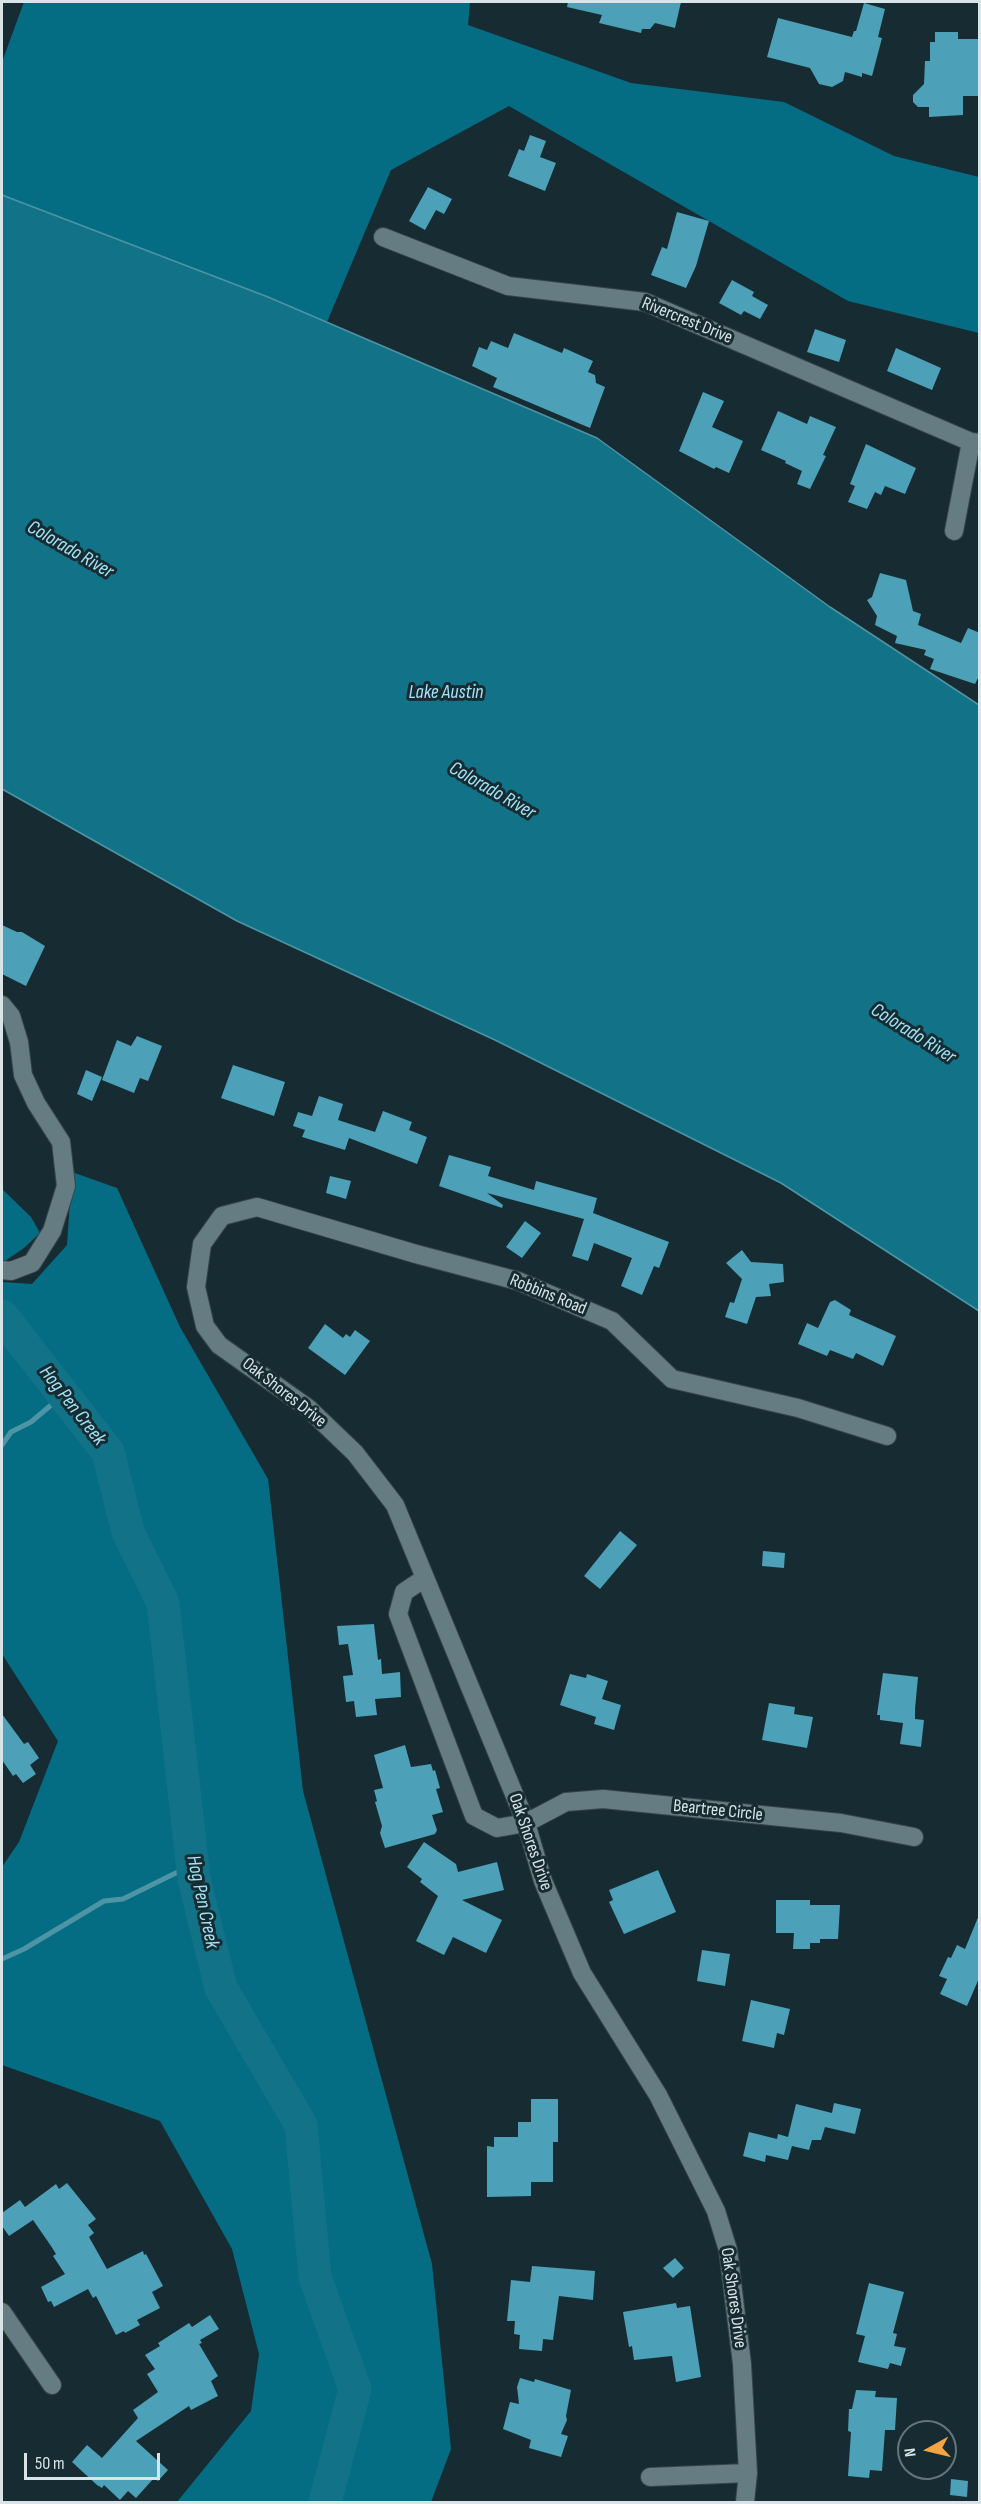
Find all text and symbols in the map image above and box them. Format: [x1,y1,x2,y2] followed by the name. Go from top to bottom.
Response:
[638,293,736,349] street label: Rivercrest Drive
[23,516,117,584] water label: Colorado River
[409,681,483,705] water label: Lake Austin
[445,757,539,825] water label: Colorado River
[866,999,960,1069] water label: Colorado River
[506,1270,590,1320] street label: Robbins Road
[238,1353,330,1433] street label: Oak Shores Drive
[33,1361,111,1451] water label: Hog Pen Creek
[503,1791,557,1893] street label: Oak Shores Drive
[672,1796,764,1826] street label: Beartree Circle
[180,1853,224,1951] water label: Hog Pen Creek
[715,2246,751,2350] street label: Oak Shores Drive
[897,2420,957,2480] north arrow
[27,2441,164,2479] scale bar
[901,2447,921,2458] text: N
[35,2453,65,2474] text: 50 m

